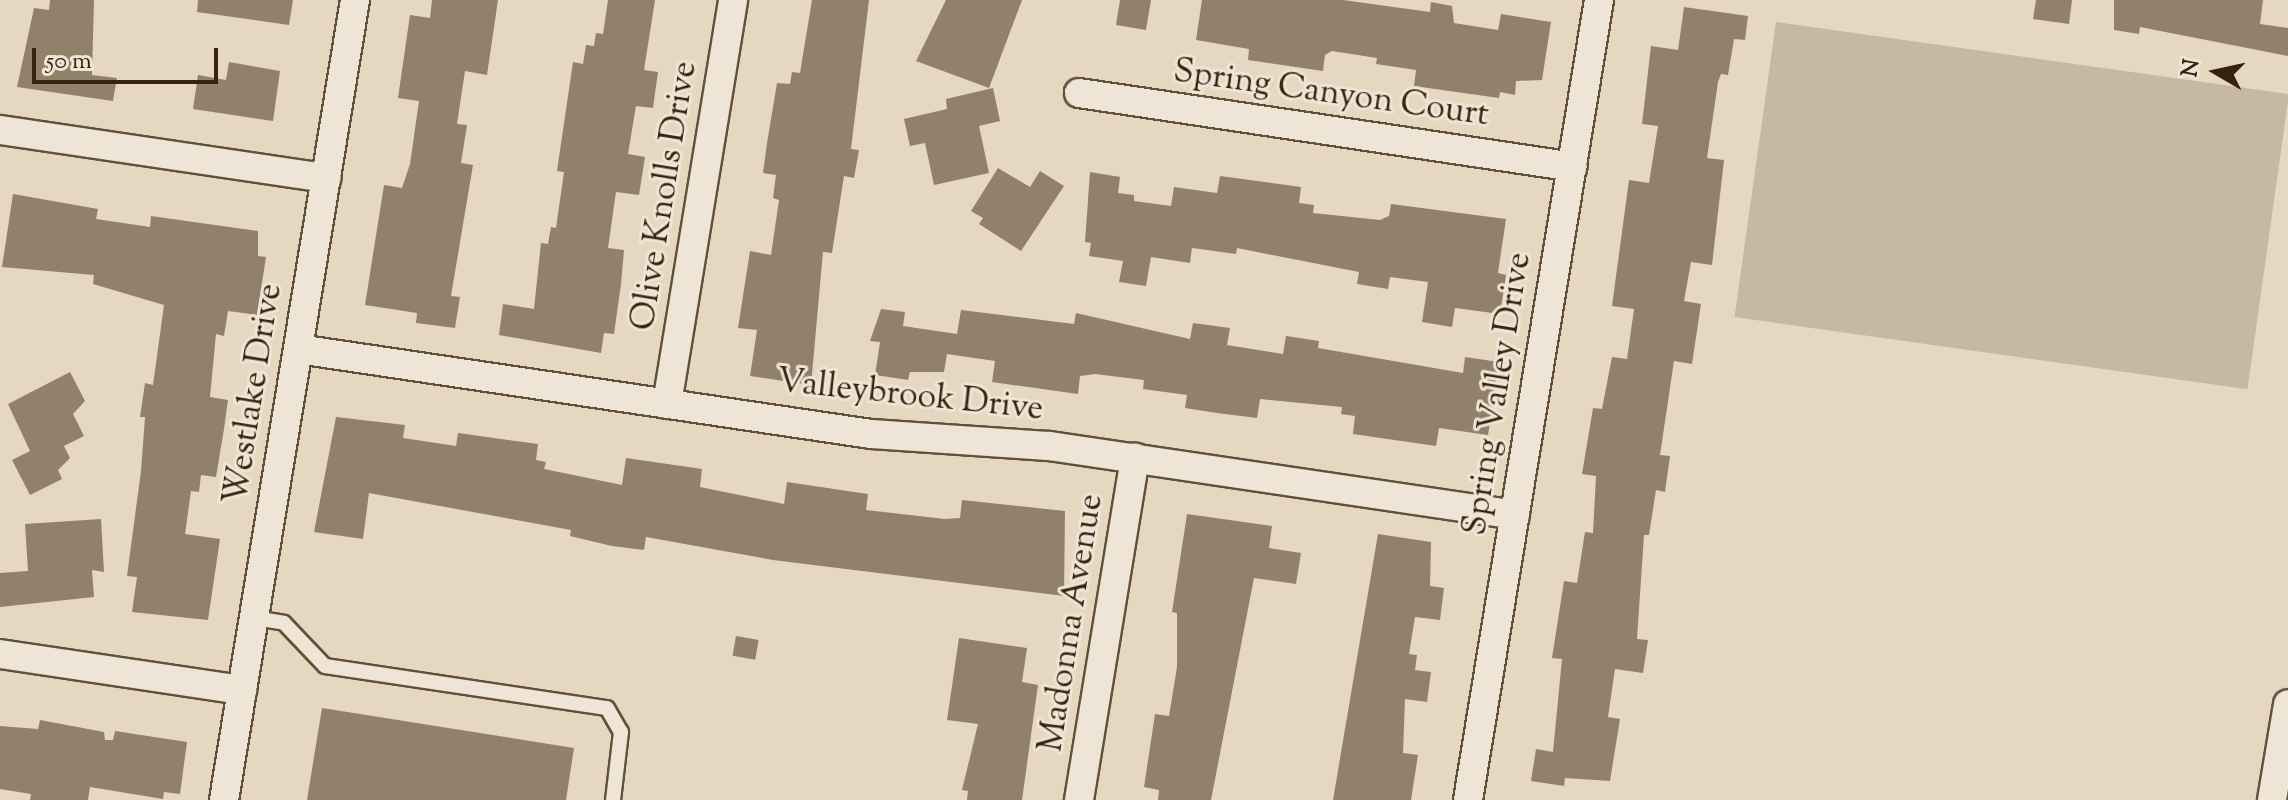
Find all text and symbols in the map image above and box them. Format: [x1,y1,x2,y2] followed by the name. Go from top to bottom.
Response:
[36,32,222,82] scale bar
[2176,32,2256,112] north arrow
[46,45,92,79] text: 50 m
[1171,52,1491,136] street label: Spring Canyon Court
[2175,57,2209,79] text: N
[624,58,706,334] street label: Olive Knolls Drive
[1455,249,1541,539] street label: Spring Valley Drive
[216,281,292,507] street label: Westlake Drive
[775,362,1045,430] street label: Valleybrook Drive
[1031,491,1113,755] street label: Madonna Avenue

